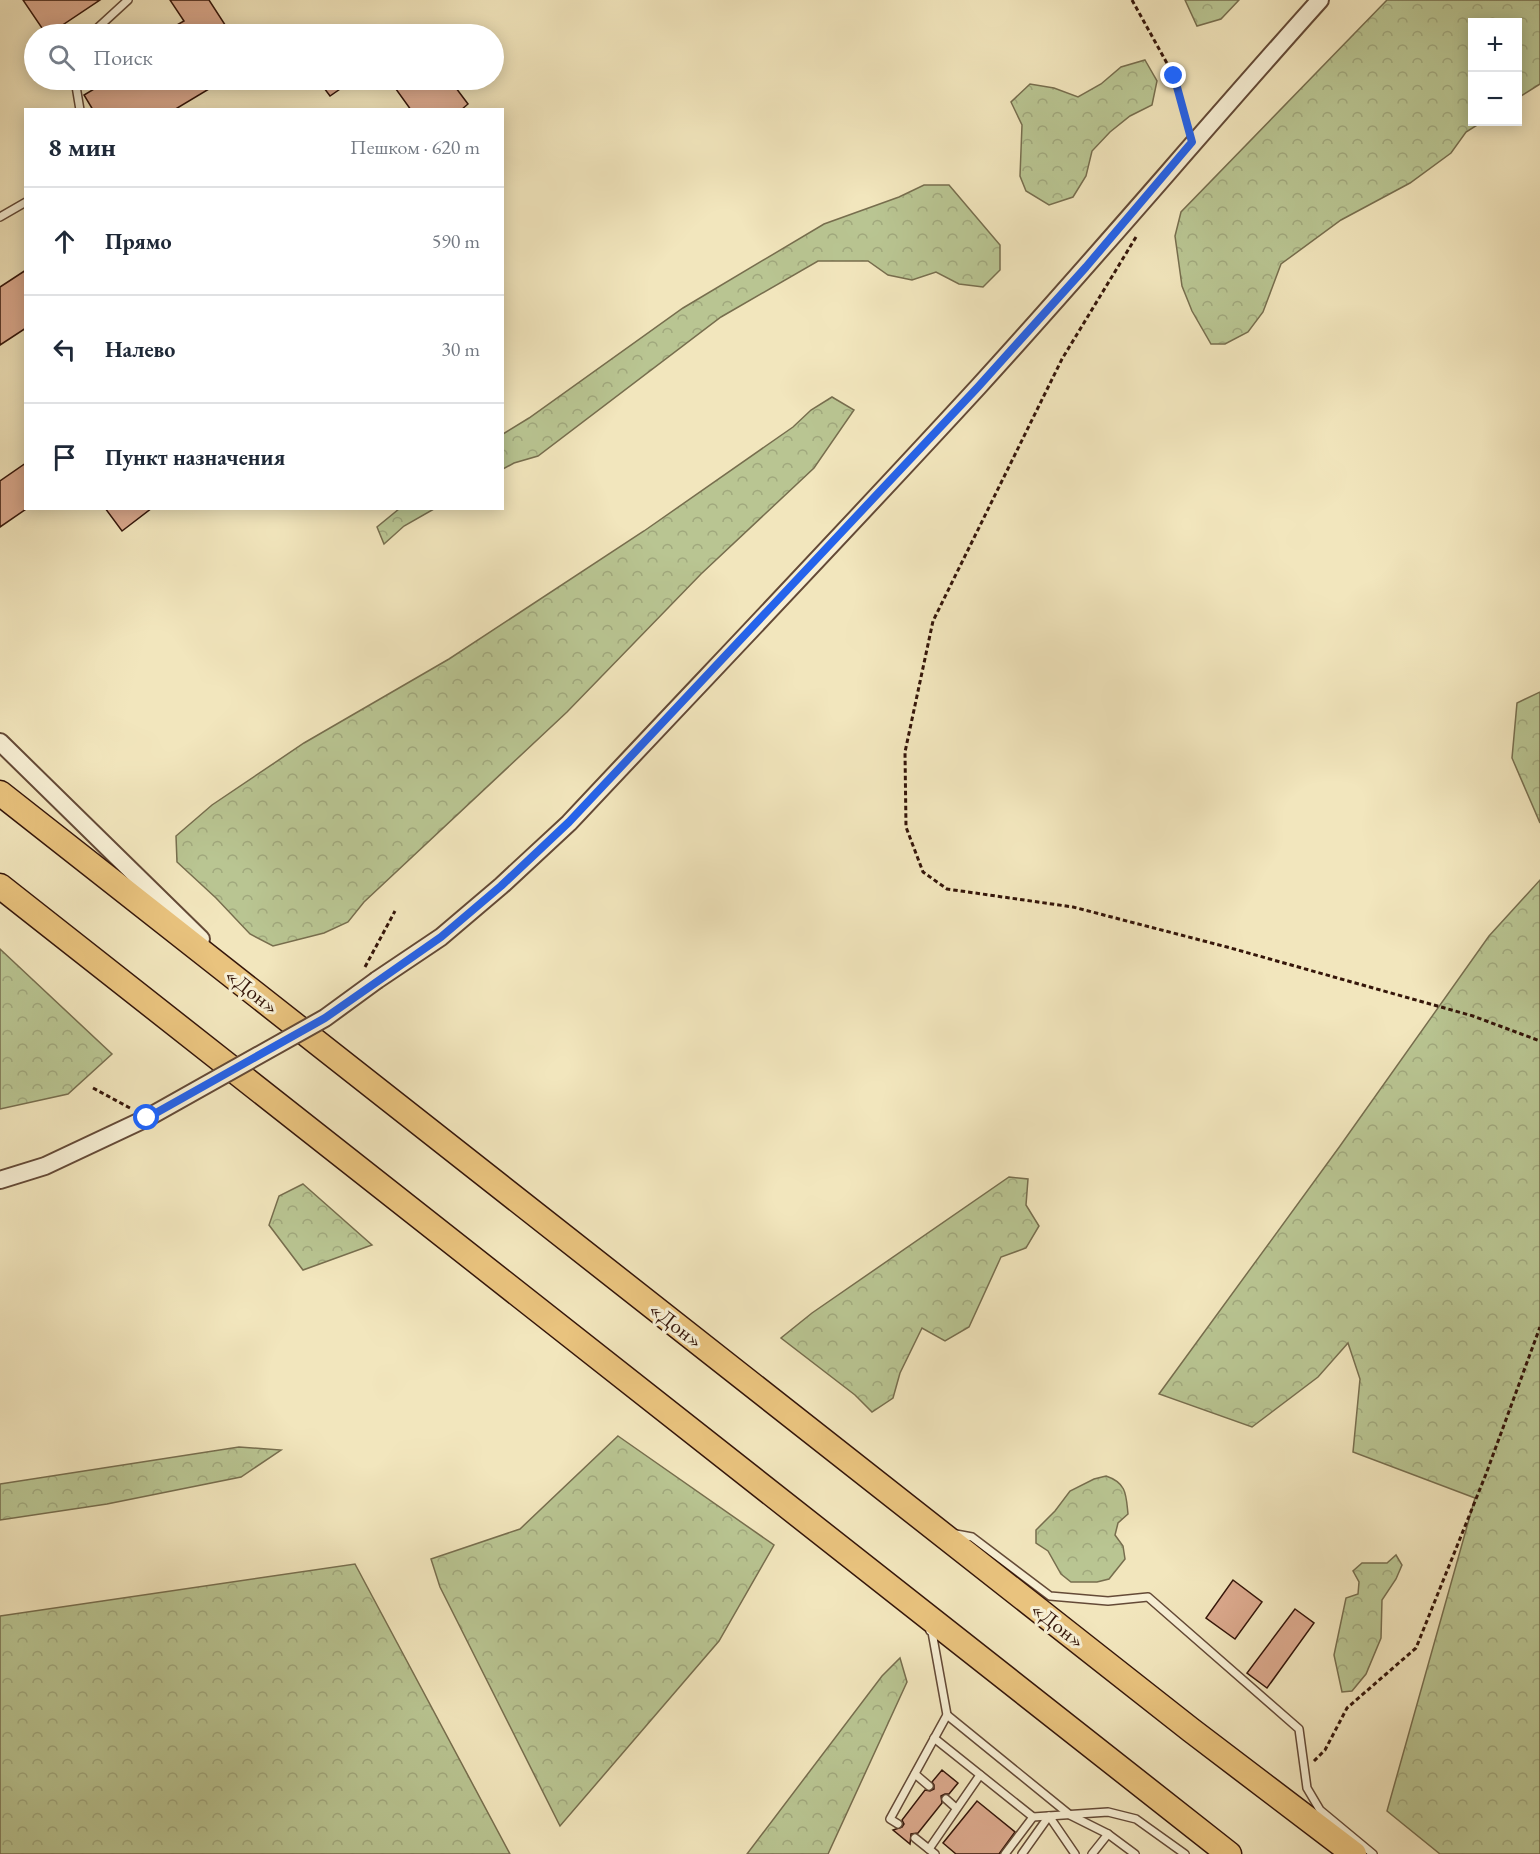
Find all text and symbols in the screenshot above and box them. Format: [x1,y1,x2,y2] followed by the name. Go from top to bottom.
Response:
[1468,18,1522,126] map controls
[1468,18,1522,72] button: +
[24,24,504,90] search box
[45,41,78,74] icon: search
[93,43,153,72] text: Поиск
[1160,62,1186,88] route end
[1468,72,1522,126] button: −
[48,130,116,164] text: 8 мин
[350,134,480,160] text: Пешком · 620 m
[48,225,81,258] icon: ahead
[105,227,172,256] text: Прямо
[432,228,480,254] text: 590 m
[48,333,81,366] icon: left
[105,335,175,364] text: Налево
[441,336,480,362] text: 30 m
[48,441,81,474] icon: arrive
[105,443,285,472] text: Пункт назначения
[220,961,285,1020] street label: «Дон»
[133,1104,159,1130] route start
[644,1295,709,1354] street label: «Дон»
[1026,1595,1091,1654] street label: «Дон»

